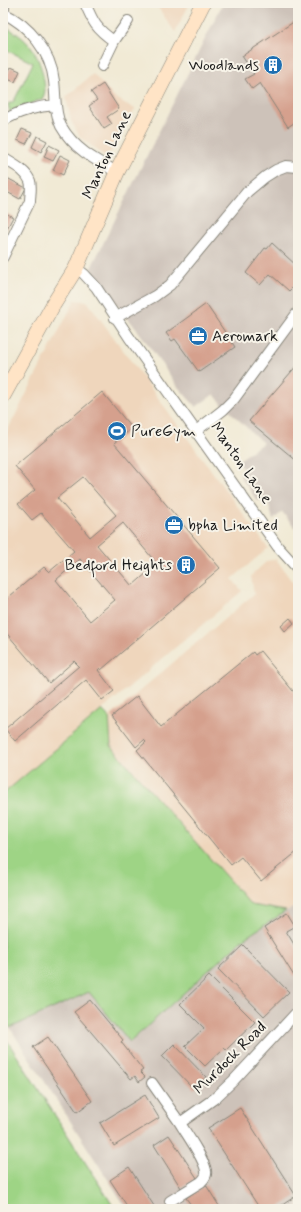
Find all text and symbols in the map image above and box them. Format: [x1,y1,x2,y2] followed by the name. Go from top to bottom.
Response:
[262,54,284,76] building icon: Woodlands
[188,55,259,76] place label: Woodlands
[77,107,137,203] street label: Manton Lane
[187,325,209,347] office icon: Aeromark
[212,326,278,347] place label: Aeromark
[205,418,277,508] street label: Manton Lane
[106,420,128,442] sports icon: PureGym
[131,421,196,442] place label: PureGym
[163,514,185,536] office icon: bpha Limited
[188,515,278,536] place label: bpha Limited
[175,554,197,576] building icon: Bedford Heights
[65,555,172,578] place label: Bedford Heights
[189,1017,271,1099] street label: Murdock Road

